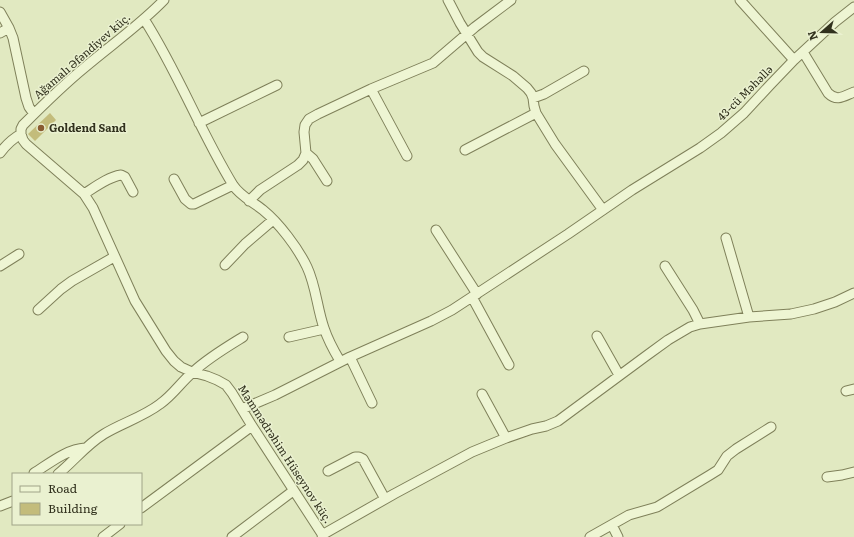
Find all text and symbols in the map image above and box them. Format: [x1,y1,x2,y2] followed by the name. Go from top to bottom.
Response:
[29,9,133,102] street label: Ağamalı Əfəndiyev küç.
[802,12,842,52] north arrow
[803,29,821,43] text: N
[713,61,776,124] street label: 43-cü Məhəllə
[49,119,126,135] place label: Goldend Sand
[36,123,46,133] marker: Goldend Sand
[235,381,337,526] street label: Məmmədrəhim Hüseynov küç.
[12,473,142,525] legend
[48,479,78,497] text: Road
[48,499,98,517] text: Building

